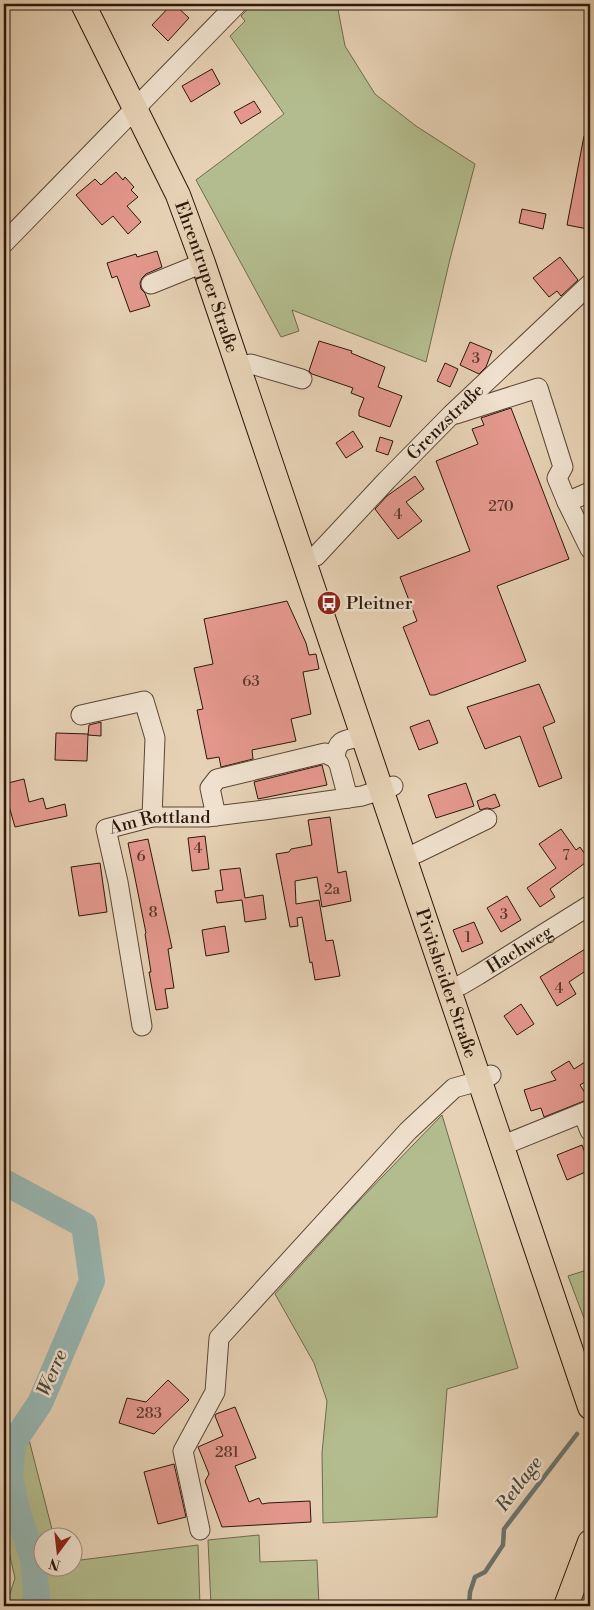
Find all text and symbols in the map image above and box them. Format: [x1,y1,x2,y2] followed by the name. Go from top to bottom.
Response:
[170,198,244,356] street label: Ehrentruper Straße
[472,349,480,368] house number: 3
[402,378,489,465] street label: Grenzstraße
[488,497,514,516] house number: 270
[394,505,403,524] house number: 4
[316,590,342,616] bus stop icon: Pleitner
[346,592,413,615] place label: Pleitner
[242,672,260,691] house number: 63
[105,806,211,840] street label: Am Rottland
[194,839,203,858] house number: 4
[562,846,570,865] house number: 7
[136,847,146,866] house number: 6
[324,880,340,899] house number: 2a
[148,903,158,922] house number: 8
[411,905,483,1061] street label: Pivitsheider Straße
[500,905,508,924] house number: 3
[482,920,557,979] street label: Hachweg
[465,928,472,947] house number: 1
[555,979,564,998] house number: 4
[32,1346,73,1400] water label: Werre
[136,1404,162,1423] house number: 283
[215,1443,239,1462] house number: 281
[490,1451,548,1517] water label: Retlage
[32,1528,82,1578] north arrow
[47,1553,63,1574] text: N

